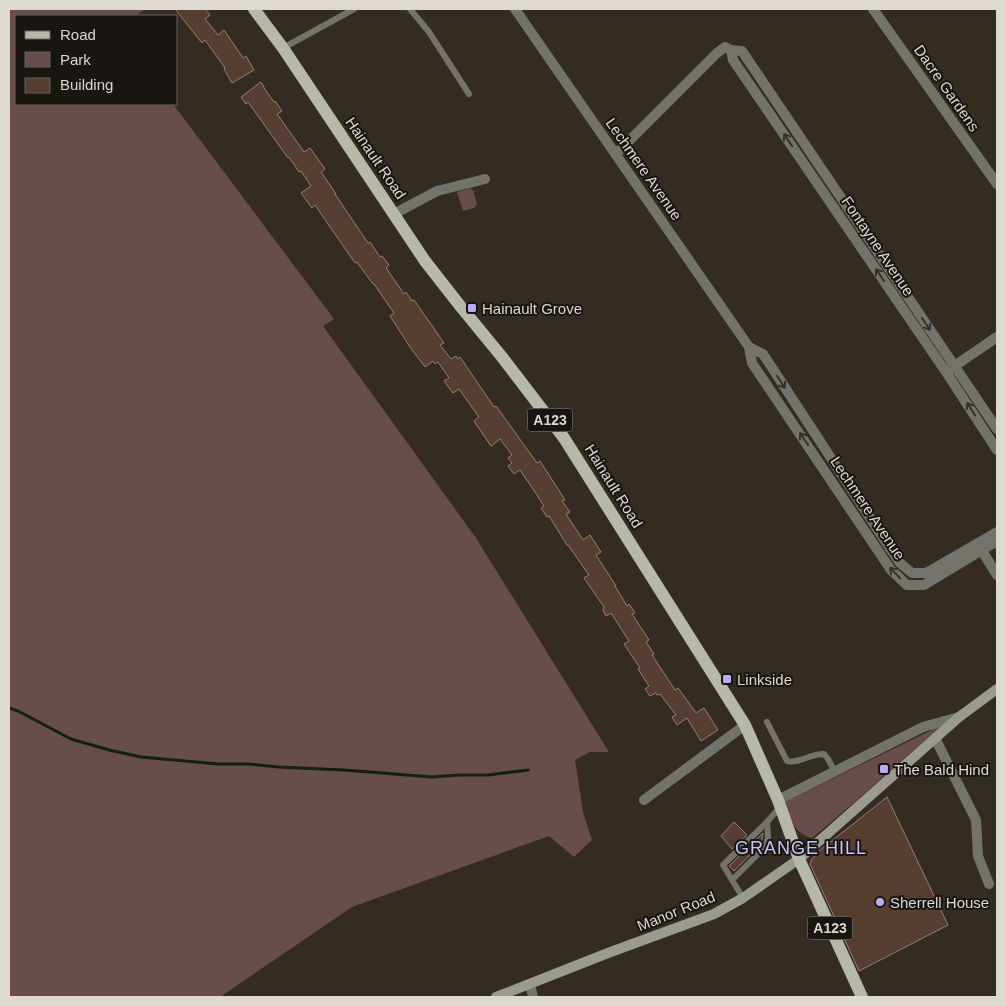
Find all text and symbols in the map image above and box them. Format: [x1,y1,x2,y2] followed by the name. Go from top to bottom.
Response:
[15,15,178,105] legend
[60,26,96,43] text: Road
[911,41,983,135] street label: Dacre Gardens
[60,51,91,68] text: Park
[60,76,113,93] text: Building
[342,114,410,202] street label: Hainault Road
[602,115,686,223] street label: Lechmere Avenue
[783,134,793,148] one-way arrow
[838,193,918,299] street label: Fontayne Avenue
[875,268,885,282] one-way arrow
[482,300,582,317] place label: Hainault Grove
[466,302,478,314] marker: Hainault Grove
[921,317,931,331] one-way arrow
[776,374,786,388] one-way arrow
[965,403,975,417] one-way arrow
[528,408,572,432] road number: A123
[798,433,808,447] one-way arrow
[582,441,646,531] street label: Hainault Road
[827,453,909,563] street label: Lechmere Avenue
[889,567,901,580] one-way arrow
[737,671,792,688] place label: Linkside
[721,673,733,685] marker: Linkside
[894,761,989,778] place label: The Bald Hind
[878,763,890,775] marker: The Bald Hind
[735,838,867,858] district label: GRANGE HILL
[635,888,717,934] street label: Manor Road
[890,894,989,911] place label: Sherrell House
[874,896,886,908] marker: Sherrell House
[808,916,852,940] road number: A123

